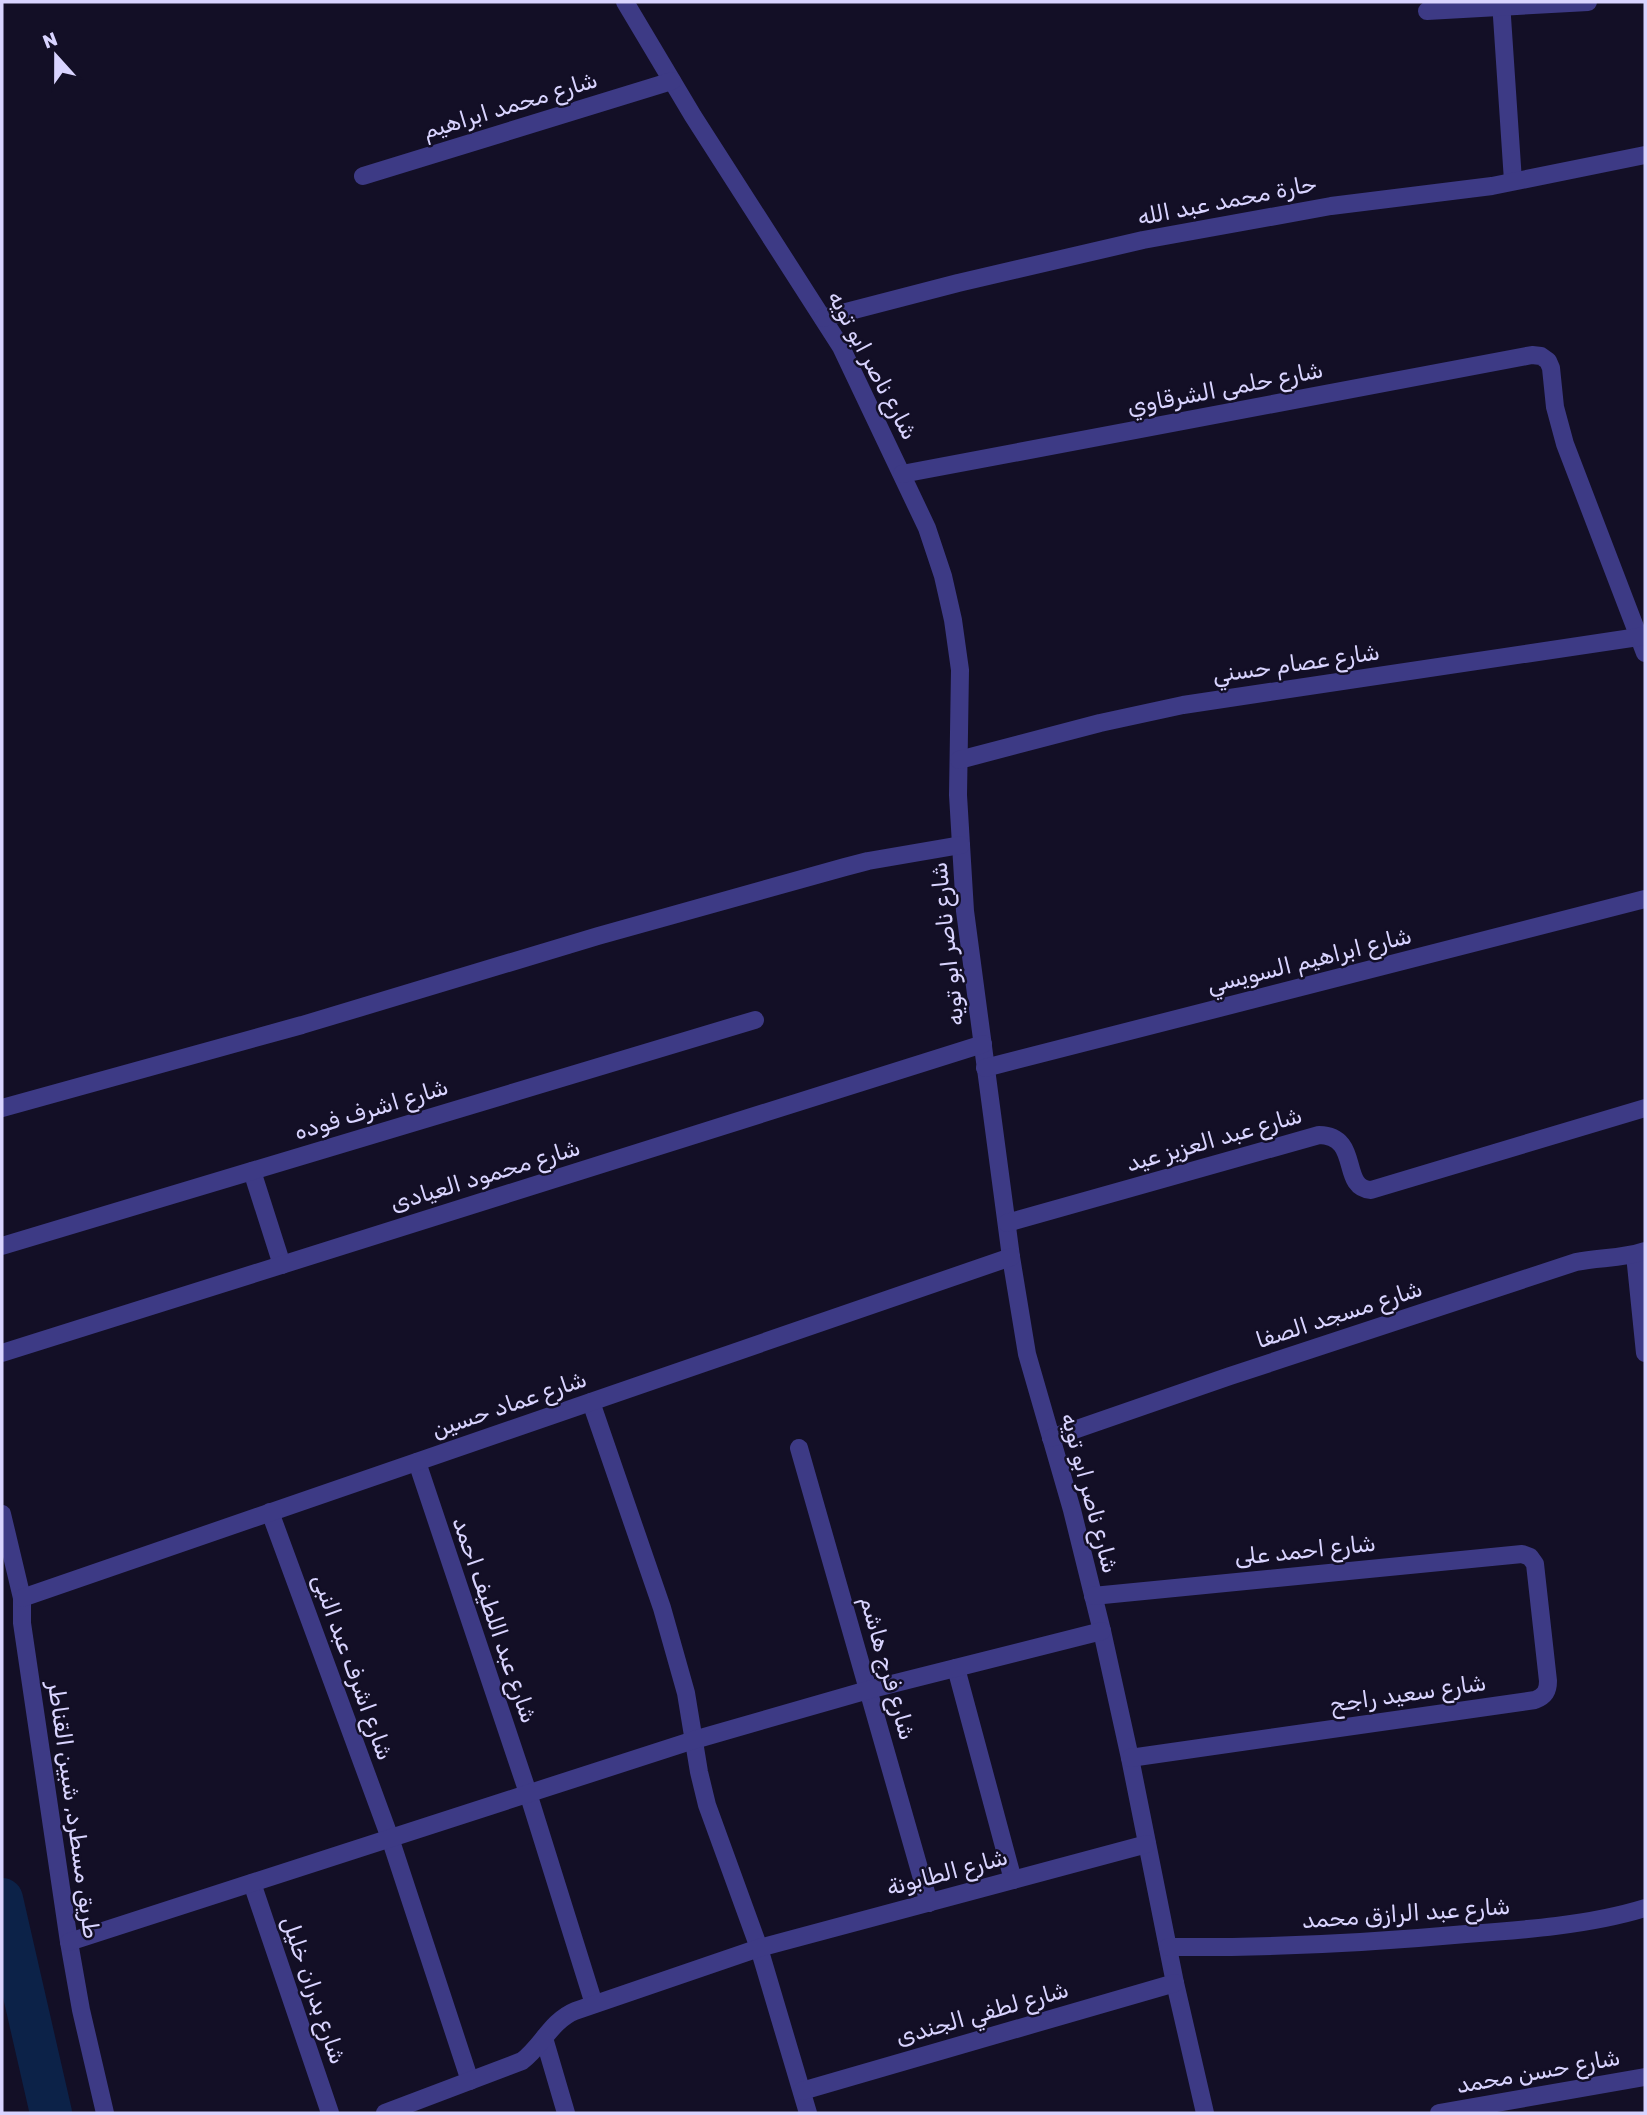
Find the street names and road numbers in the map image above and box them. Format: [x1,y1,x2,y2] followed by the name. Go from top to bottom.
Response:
[419,65,601,147] street label: شارع محمد ابراهيم
[1135,169,1319,231] street label: حارة محمد عبد الله
[820,286,924,445] street label: شارع ناصر ابو تويه
[1125,355,1326,424] street label: شارع حلمى الشرقاوي
[1211,637,1382,692] street label: شارع عصام حسني
[924,860,972,1027] street label: شارع ناصر ابو تويه
[1204,921,1415,1002] street label: شارع ابراهيم السويسي
[290,1072,452,1148] street label: شارع اشرف فوده
[1123,1100,1306,1179] street label: شارع عبد العزيز عيد
[387,1133,584,1219] street label: شارع محمود العيادى
[1252,1274,1426,1356] street label: شارع مسجد الصفا
[428,1364,591,1445] street label: شارع عماد حسين
[1053,1410,1125,1577] street label: شارع ناصر ابو تويه
[445,1513,543,1727] street label: شارع عبد اللطيف احمد
[1233,1529,1377,1573] street label: شارع احمد على
[304,1570,400,1765] street label: شارع اشرف عبد النبى
[852,1593,922,1744] street label: شارع فرج هاشم
[1328,1668,1488,1721] street label: شارع سعيد راجح
[42,1677,106,1941] street label: طريق مسطرد, شبين القناطر
[883,1842,1011,1904] street label: شارع الطابونة
[1301,1892,1511,1936] street label: شارع عبد الرازق محمد
[274,1912,352,2068] street label: شارع بدران خليل
[892,1975,1073,2054] street label: شارع لطفي الجندى
[1454,2043,1623,2101] street label: شارع حسن محمد

